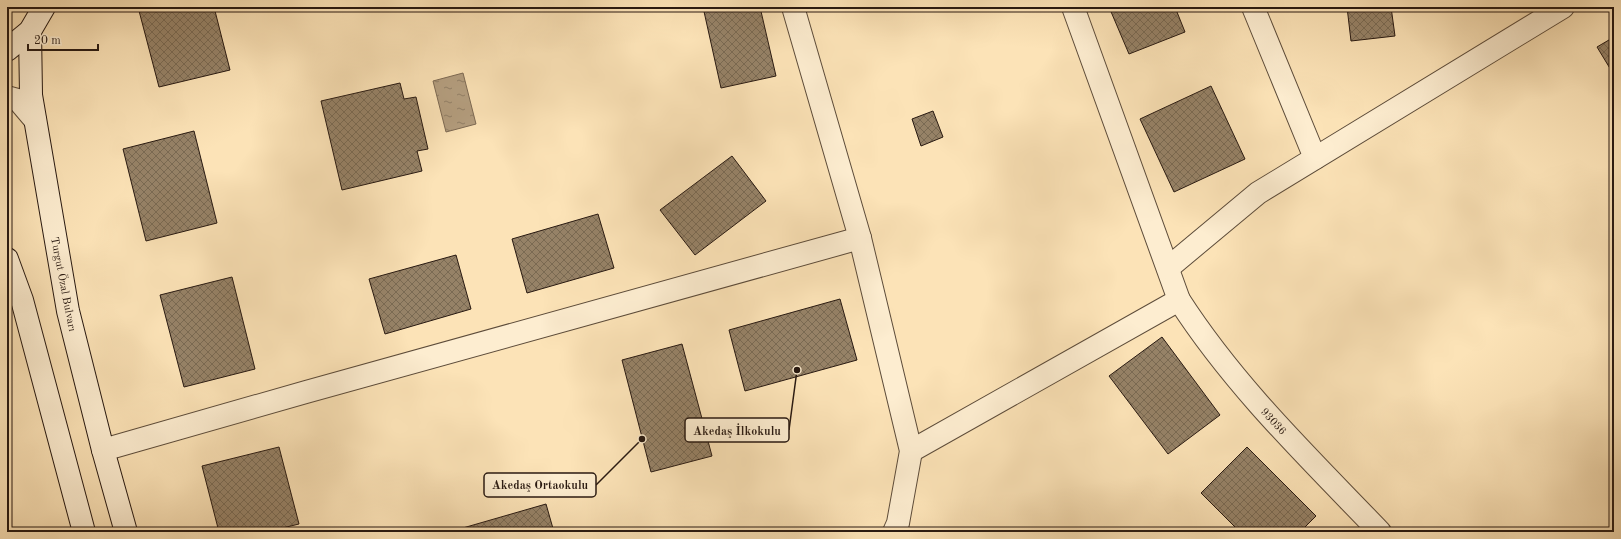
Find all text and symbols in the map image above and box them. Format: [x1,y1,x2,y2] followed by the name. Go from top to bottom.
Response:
[28,26,98,52] scale bar
[34,35,61,47] text: 20 m
[48,236,79,332] street label: Turgut Özal Bulvarı
[1258,407,1288,437] street label: 93036
[685,418,789,442] callout: Akedaş İlkokulu
[693,423,781,438] text: Akedaş İlkokulu
[484,473,596,497] callout: Akedaş Ortaokulu
[492,480,589,492] text: Akedaş Ortaokulu

